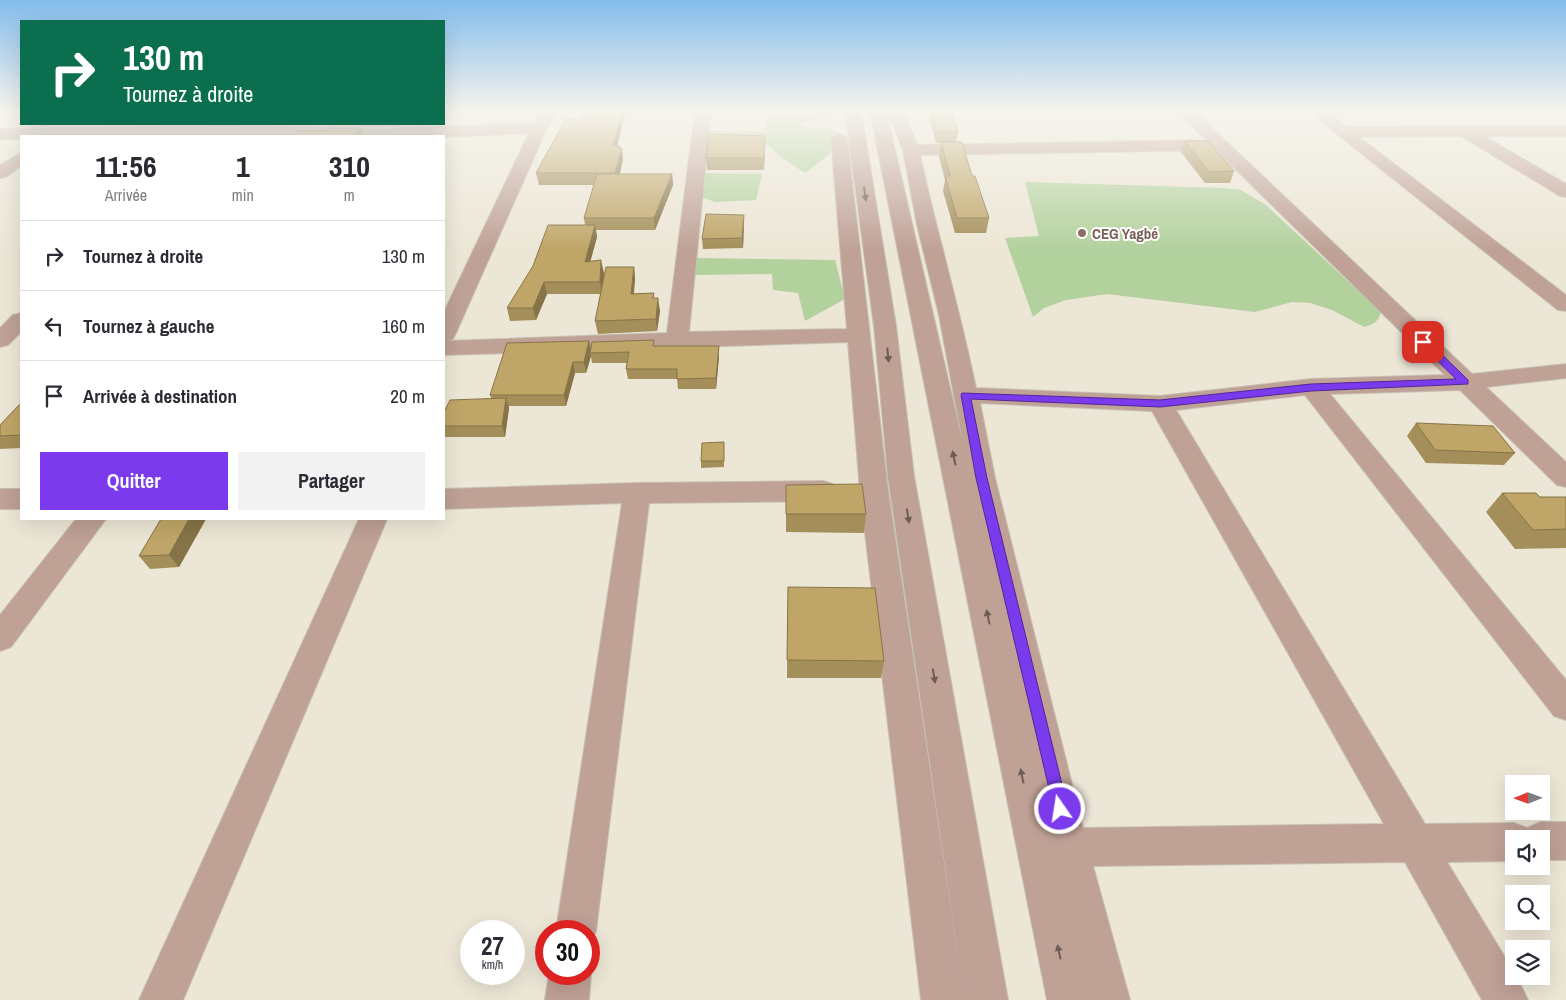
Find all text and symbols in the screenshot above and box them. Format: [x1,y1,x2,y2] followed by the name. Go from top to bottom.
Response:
[123,34,204,81] text: 130 m
[40,40,105,105] icon: right
[123,79,253,109] text: Tournez à droite
[95,146,157,186] text: 11:56
[236,146,250,186] text: 1
[329,146,370,186] text: 310
[105,184,147,206] text: Arrivée
[232,184,254,206] text: min
[344,184,355,206] text: m
[861,186,869,202] one-way arrow
[1092,223,1158,244] place label: CEG Yagbé
[1076,227,1088,239] marker: CEG Yagbé
[40,242,68,270] icon: right
[83,243,203,269] text: Tournez à droite
[382,243,425,269] text: 130 m
[40,312,68,340] icon: left
[83,313,214,339] text: Tournez à gauche
[382,313,425,339] text: 160 m
[1402,321,1444,363] pin
[1409,328,1437,356] icon: arrive
[884,347,892,363] one-way arrow
[40,382,68,410] icon: arrive
[83,383,237,409] text: Arrivée à destination
[390,383,425,409] text: 20 m
[950,451,958,466] one-way arrow
[40,452,228,510] button: Quitter
[238,452,425,510] button: Partager
[904,508,912,524] one-way arrow
[984,610,992,625] one-way arrow
[930,669,938,685] one-way arrow
[1018,769,1026,784] one-way arrow
[1505,775,1550,820] north arrow
[1505,775,1550,985] map controls
[1033,782,1085,834] position arrow
[1505,830,1550,875] button: sound
[1505,885,1550,930] button: search
[535,920,600,985] speed limit sign: 30
[481,929,504,963] text: 27
[1505,940,1550,985] button: layers
[1055,945,1063,960] one-way arrow
[482,957,503,973] text: km/h

